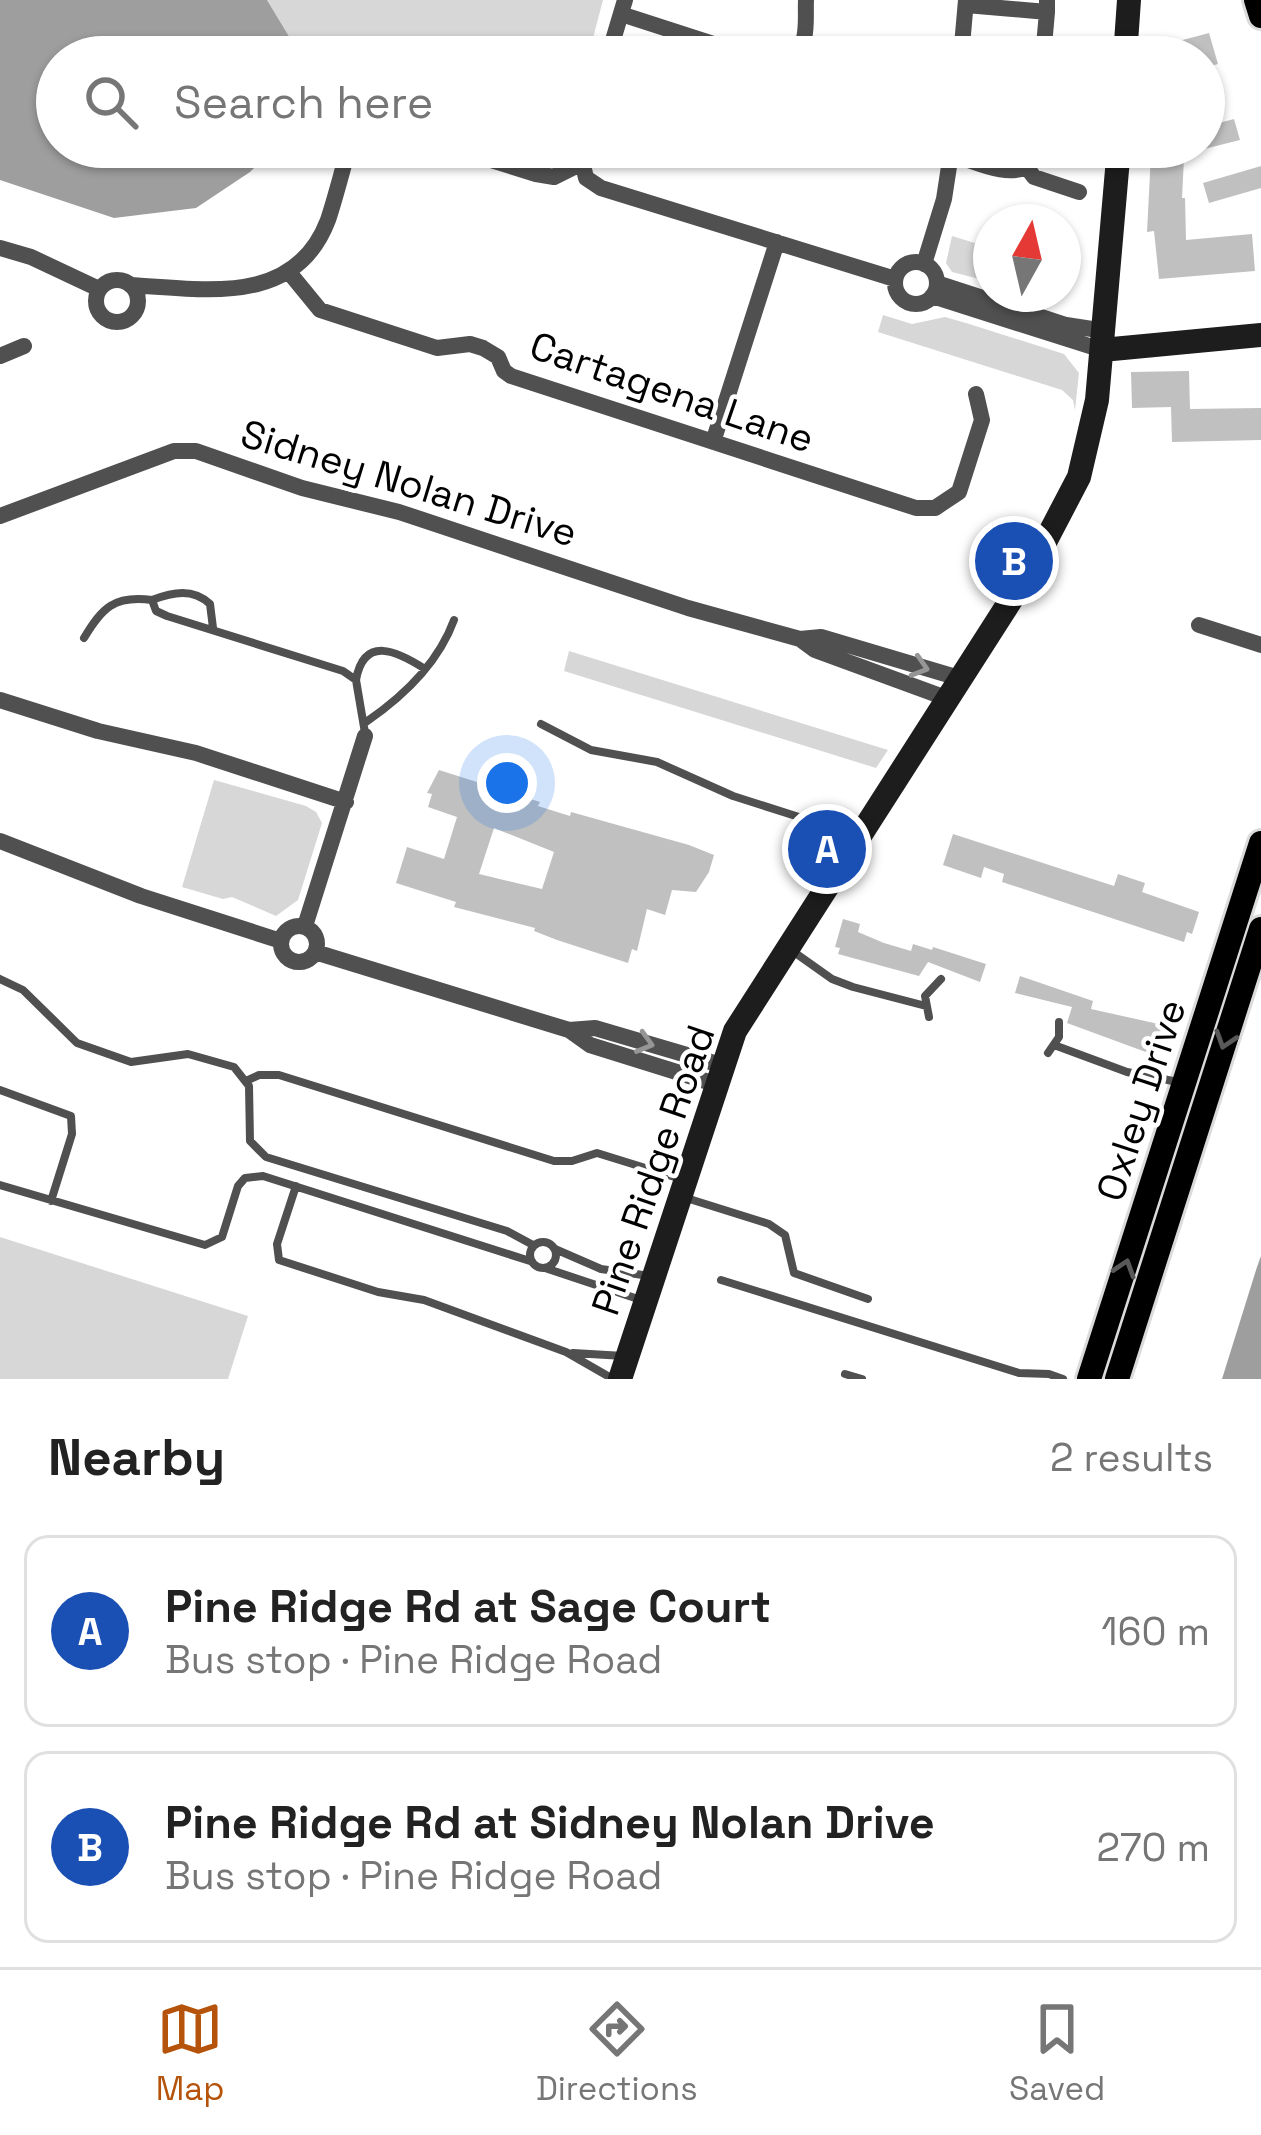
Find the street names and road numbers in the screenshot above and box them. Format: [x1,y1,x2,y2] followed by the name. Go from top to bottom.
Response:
[524,320,820,464] street label: Cartagena Lane
[235,409,583,557] street label: Sidney Nolan Drive
[1085,993,1197,1207] street label: Oxley Drive
[580,1019,726,1321] street label: Pine Ridge Road

